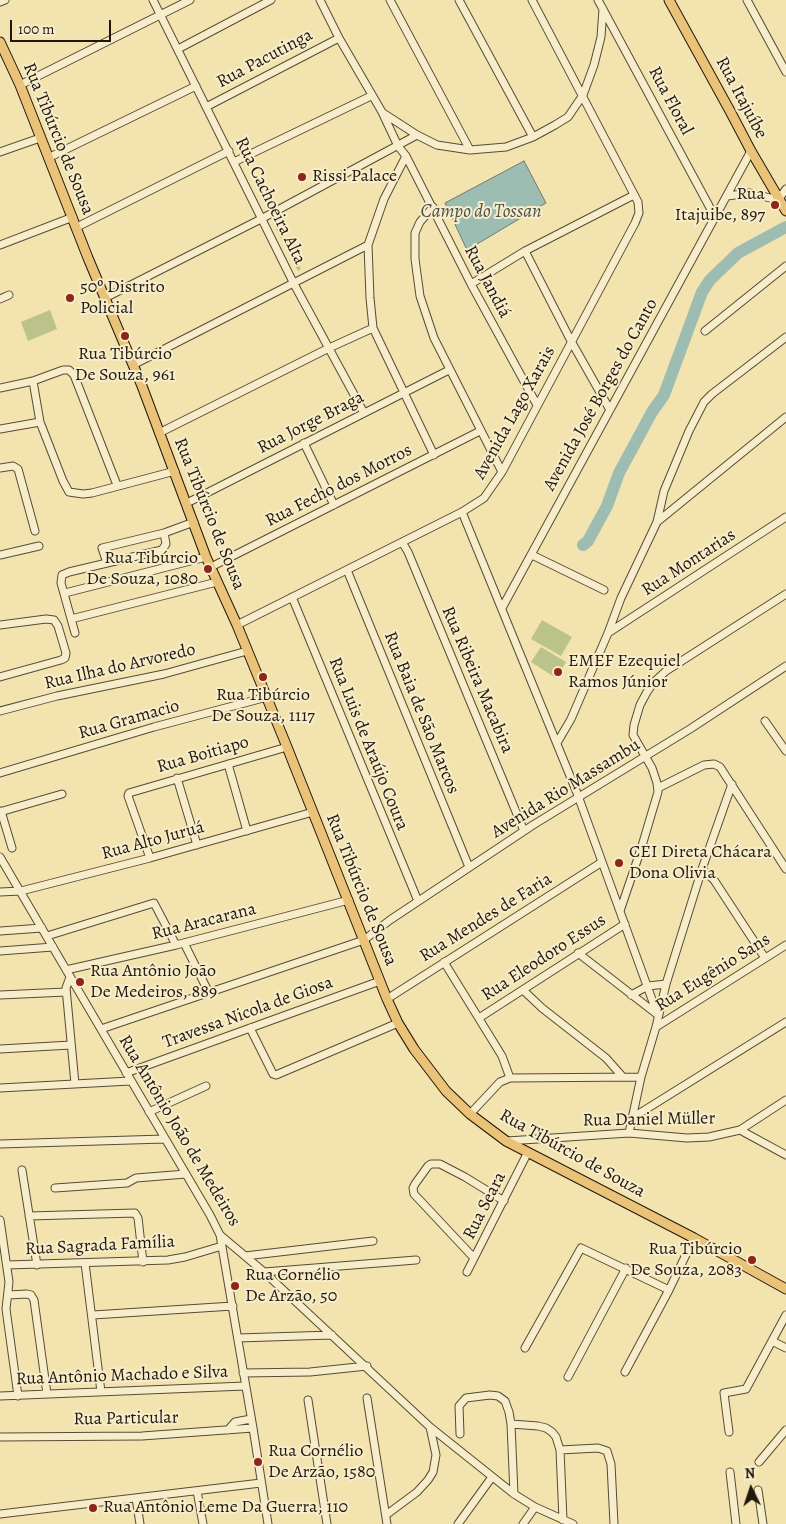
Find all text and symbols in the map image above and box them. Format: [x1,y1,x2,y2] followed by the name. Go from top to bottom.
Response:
[12,10,114,42] scale bar
[18,19,55,39] text: 100 m
[213,25,317,93] street label: Rua Pacutinga
[710,53,772,143] street label: Rua Itajuíbe
[18,60,98,218] street label: Rua Tibúrcio de Sousa
[643,63,697,139] street label: Rua Floral
[230,134,310,268] street label: Rua Cachoeira Alta
[312,166,397,188] place label: Rissi Palace
[296,171,308,183] marker: Rissi Palace
[675,184,765,226] place label: Rua Itajuibe, 897
[769,199,781,211] marker: Rua Itajuibe, 897
[421,201,541,223] water label: Campo do Tossan
[459,242,515,322] street label: Rua Jandiá
[80,277,165,320] place label: 50º Distrito Policial
[64,292,76,304] marker: 50º Distrito Policial
[539,295,663,495] street label: Avenida José Borges do Canto
[119,330,131,342] marker: Rua Tibúrcio De Souza, 961
[469,343,561,483] street label: Avenida Lago Xarais
[75,344,175,386] place label: Rua Tibúrcio De Souza, 961
[254,387,368,459] street label: Rua Jorge Braga
[169,435,249,593] street label: Rua Tibúrcio de Sousa
[262,440,416,532] street label: Rua Fecho dos Morros
[638,525,740,601] street label: Rua Montarias
[86,548,198,590] place label: Rua Tibúrcio De Souza, 1080
[202,563,214,575] marker: Rua Tibúrcio De Souza, 1080
[436,603,518,757] street label: Rua Ribeira Macabira
[379,629,463,797] street label: Rua Baia de São Marcos
[42,639,198,695] street label: Rua Ilha do Arvoredo
[568,651,680,694] place label: EMEF Ezequiel Ramos Júnior
[323,654,413,834] street label: Rua Luis de Araújo Coura
[552,666,564,678] marker: EMEF Ezequiel Ramos Júnior
[257,671,269,683] marker: Rua Tibúrcio De Souza, 1117
[211,685,315,728] place label: Rua Tibúrcio De Souza, 1117
[76,695,182,745] street label: Rua Gramacio
[155,732,251,778] street label: Rua Boitiapo
[488,735,644,843] street label: Avenida Rio Massambu
[321,811,401,969] street label: Rua Tibúrcio de Sousa
[99,817,207,865] street label: Rua Alto Juruá
[629,842,772,884] place label: CEI Direta Chácara Dona Olivia
[613,857,625,869] marker: CEI Direta Chácara Dona Olivia
[416,869,556,967] street label: Rua Mendes de Faria
[150,899,258,945] street label: Rua Aracarana
[478,910,610,1006] street label: Rua Eleodoro Essus
[652,929,774,1017] street label: Rua Eugênio Sans
[90,961,217,1004] place label: Rua Antônio João De Medeiros, 889
[160,972,336,1054] street label: Travessa Nicola de Giosa
[74,976,86,988] marker: Rua Antônio João De Medeiros, 889
[113,1031,245,1231] street label: Rua Antônio João de Medeiros
[495,1105,649,1203] street label: Rua Tibúrcio de Souza
[583,1108,715,1132] street label: Rua Daniel Müller
[459,1169,511,1243] street label: Rua Seara
[24,1231,176,1261] street label: Rua Sagrada Família
[630,1239,742,1282] place label: Rua Tibúrcio De Souza, 2083
[746,1254,758,1266] marker: Rua Tibúrcio De Souza, 2083
[245,1265,340,1308] place label: Rua Cornélio De Arzão, 50
[229,1280,241,1292] marker: Rua Cornélio De Arzão, 50
[15,1362,229,1390] street label: Rua Antônio Machado e Silva
[73,1407,179,1431] street label: Rua Particular
[268,1441,375,1484] place label: Rua Cornélio De Arzão, 1580
[252,1456,264,1468] marker: Rua Cornélio De Arzão, 1580
[726,1464,776,1514] north arrow
[744,1464,756,1483] text: N
[103,1497,348,1519] place label: Rua Antônio Leme Da Guerra, 110
[87,1502,99,1514] marker: Rua Antônio Leme Da Guerra, 110

